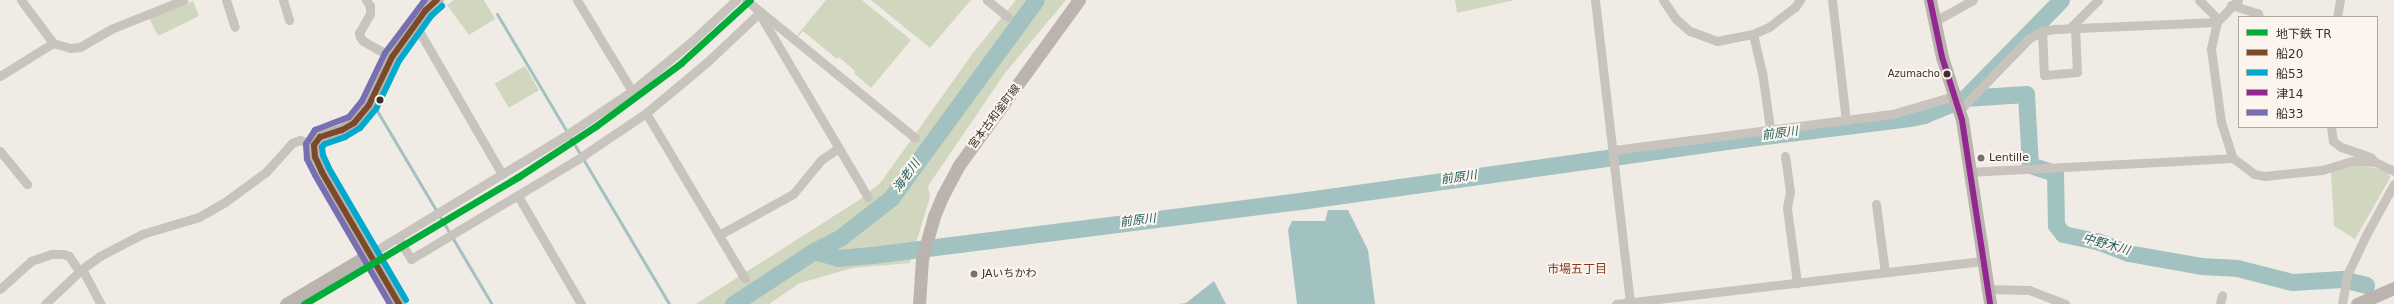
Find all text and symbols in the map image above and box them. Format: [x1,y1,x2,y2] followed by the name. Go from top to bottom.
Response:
[2238,16,2378,128] legend
[2276,27,2331,41] text: 地下鉄 TR
[2276,47,2303,61] text: 船20
[2276,67,2303,81] text: 船53
[1888,68,1940,80] place label: Azumacho
[1942,69,1952,79] marker: Azumacho
[967,82,1023,152] street label: 宮本古和釜町線
[2276,87,2303,101] text: 津14
[375,95,385,105] unlabelled marker
[2276,107,2303,121] text: 船33
[1761,125,1799,143] water label: 前原川
[1989,151,2029,165] place label: Lentille
[1976,153,1986,163] marker: Lentille
[891,157,923,195] water label: 海老川
[1440,168,1478,188] water label: 前原川
[1119,212,1157,230] water label: 前原川
[2081,231,2131,259] water label: 中野木川
[1547,263,1607,277] district label: 市場五丁目
[982,267,1037,281] place label: JAいちかわ
[969,269,979,279] marker: JAいちかわ

